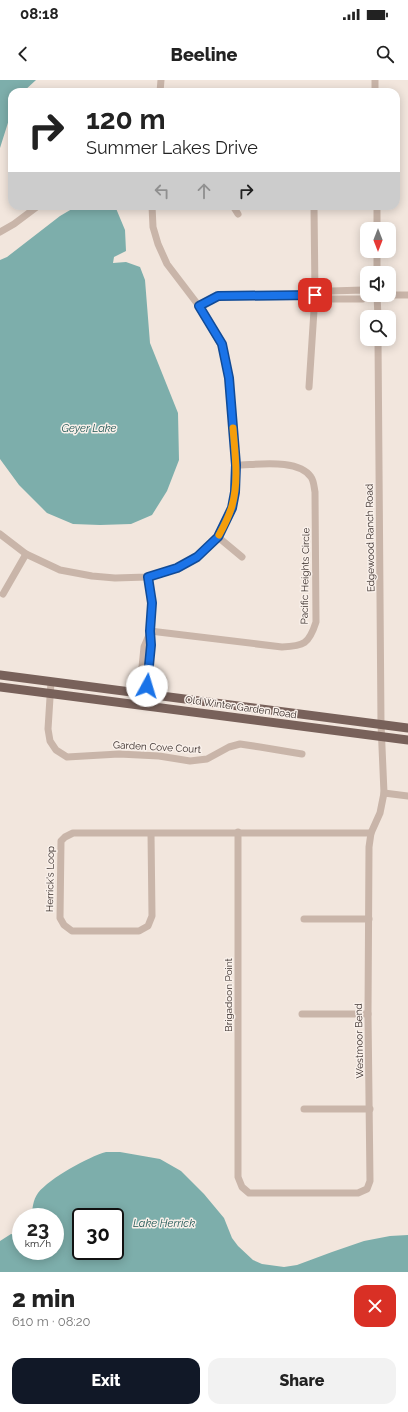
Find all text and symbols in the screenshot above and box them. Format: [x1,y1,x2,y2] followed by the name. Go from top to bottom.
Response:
[20,5,58,23] text: 08:18
[12,43,34,65] icon: back
[374,43,396,65] icon: search
[171,44,237,65] text: Beeline
[86,103,166,136] text: 120 m
[20,104,72,156] icon: right
[86,137,258,158] text: Summer Lakes Drive
[151,180,173,202] icon: left
[193,180,215,202] icon: ahead
[235,180,257,202] icon: right
[360,222,396,258] north arrow
[360,222,396,346] map controls
[360,266,396,302] button: sound
[298,278,332,312] pin
[304,284,326,306] icon: arrive
[360,310,396,346] button: search
[62,422,117,435] water label: Geyer Lake
[364,484,376,592] street label: Edgewood Ranch Road
[299,527,311,625] street label: Pacific Heights Circle
[126,665,168,707] position arrow
[185,694,297,720] street label: Old Winter Garden Road
[113,739,202,755] street label: Garden Cove Court
[44,846,56,912] street label: Herrick's Loop
[223,957,234,1032] street label: Brigadoon Point
[353,1003,365,1079] street label: Westmoor Bend
[72,1208,124,1260] speed limit sign: 30
[27,1217,49,1241] text: 23
[133,1217,195,1230] water label: Lake Herrick
[25,1238,51,1249] text: km/h
[12,1284,75,1313] text: 2 min
[354,1285,396,1327] button: close
[12,1314,91,1329] text: 610 m · 08:20
[12,1358,200,1404] button: Exit
[208,1358,396,1404] button: Share

